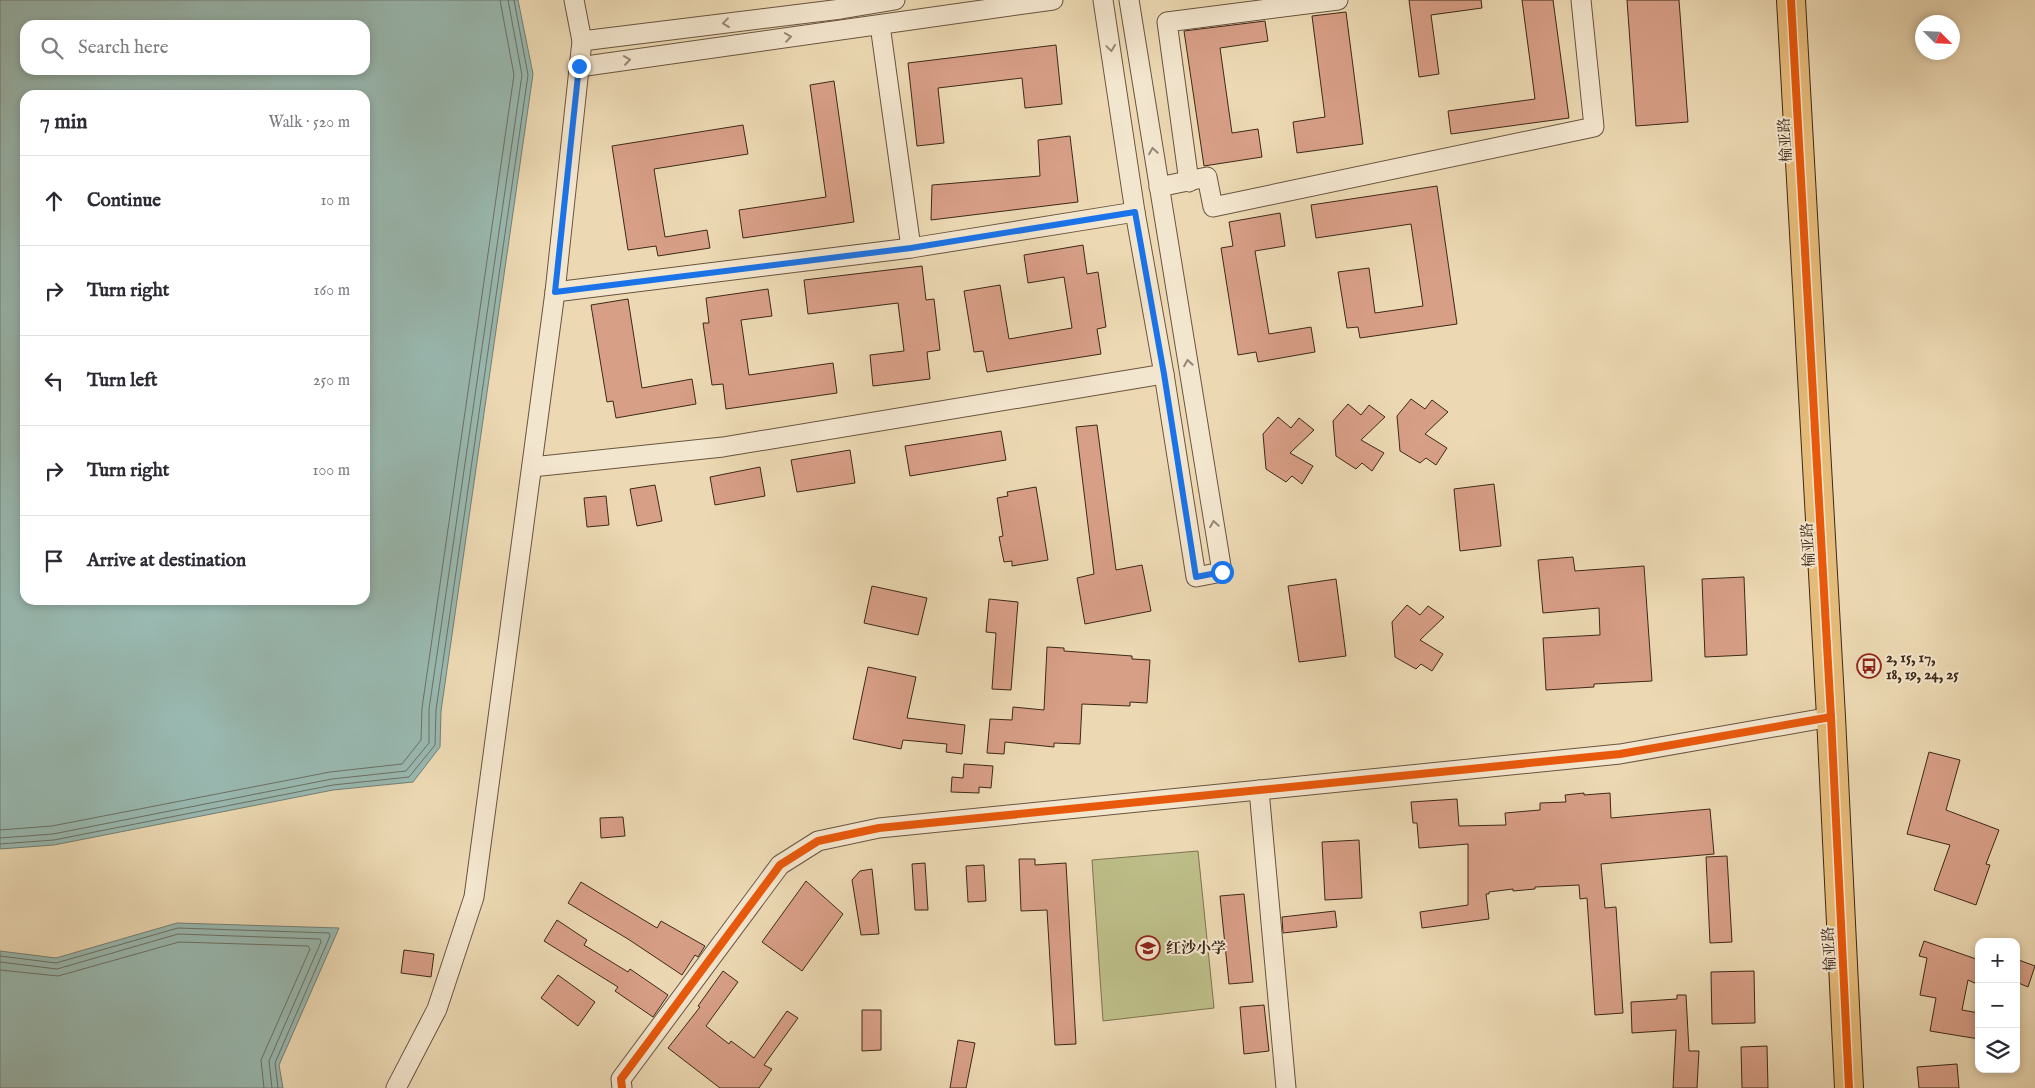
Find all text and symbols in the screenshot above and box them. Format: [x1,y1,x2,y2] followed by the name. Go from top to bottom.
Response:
[1915,15,1960,60] north arrow
[721,17,729,28] one-way arrow
[20,20,370,75] search box
[784,33,793,43] one-way arrow
[38,34,66,62] icon: search
[78,36,169,60] text: Search here
[1105,44,1115,53] one-way arrow
[568,55,591,78] route end
[624,55,632,66] one-way arrow
[40,109,87,136] text: 7 min
[268,113,350,133] text: Walk · 520 m
[1775,117,1796,163] street label: 榆亚路
[1148,147,1159,155] one-way arrow
[40,187,68,215] icon: ahead
[87,189,161,213] text: Continue
[320,191,350,211] text: 10 m
[40,277,68,305] icon: right
[87,279,169,303] text: Turn right
[314,281,350,301] text: 160 m
[1183,359,1193,368] one-way arrow
[40,367,68,395] icon: left
[87,369,158,393] text: Turn left
[313,371,350,391] text: 250 m
[40,457,68,485] icon: right
[87,459,169,483] text: Turn right
[313,461,350,481] text: 100 m
[1209,519,1219,528] one-way arrow
[1798,522,1819,568] street label: 榆亚路
[40,547,68,575] icon: arrive
[87,549,246,573] text: Arrive at destination
[1211,561,1234,584] route start
[1886,648,1959,684] place label: 2, 15, 17, 18, 19, 24, 25
[1856,653,1882,679] bus stop icon: 2, 15, 17, 18, 19, 24, 25
[1819,926,1840,972] street label: 榆亚路
[1135,935,1161,961] school or university icon: 红沙小学
[1975,938,2020,1073] map controls
[1975,938,2020,983] button: +
[1166,939,1226,958] place label: 红沙小学
[1975,983,2020,1028] button: −
[1975,1028,2020,1073] button: layers

